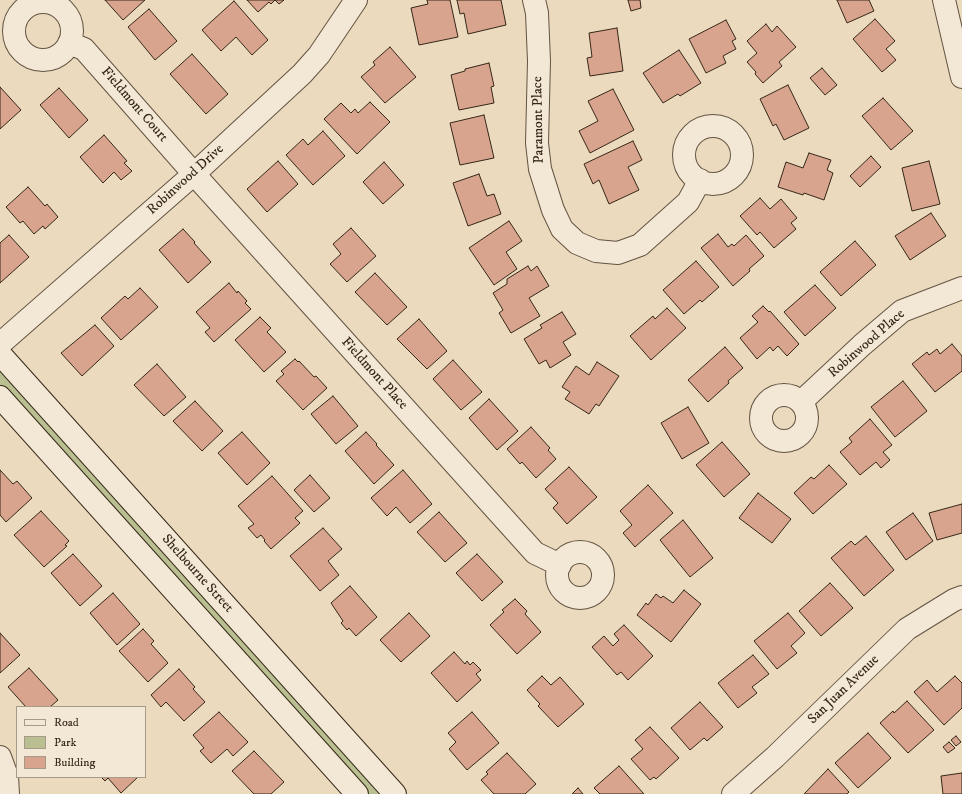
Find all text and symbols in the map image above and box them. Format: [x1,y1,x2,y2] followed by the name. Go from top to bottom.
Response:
[97,64,171,146] street label: Fieldmont Court
[530,76,548,164] street label: Paramont Place
[144,141,228,219] street label: Robinwood Drive
[825,306,909,382] street label: Robinwood Place
[337,334,411,414] street label: Fieldmont Place
[158,532,236,616] street label: Shelbourne Street
[805,652,883,728] street label: San Juan Avenue
[16,706,146,778] legend
[54,715,79,730] text: Road
[54,735,76,750] text: Park
[54,755,95,770] text: Building

